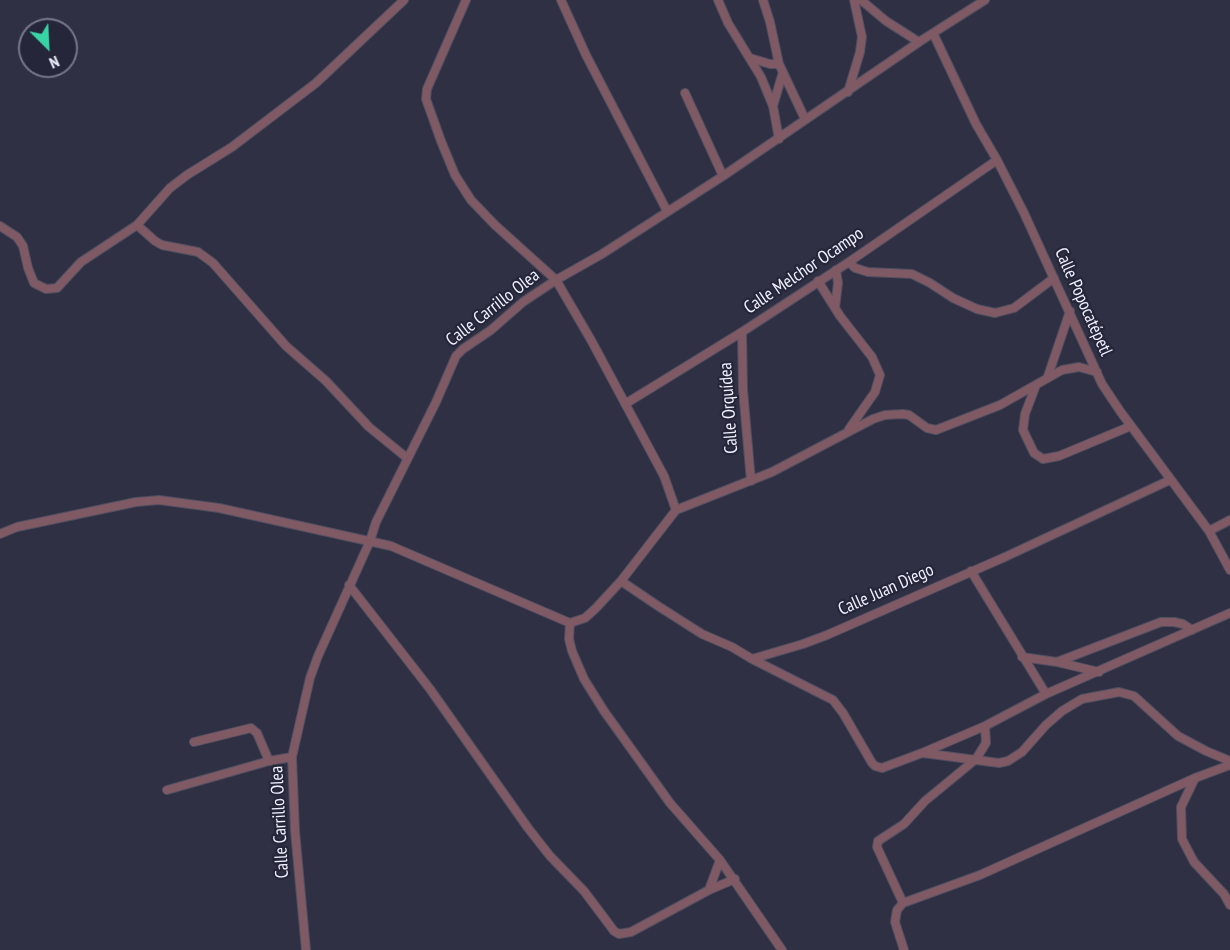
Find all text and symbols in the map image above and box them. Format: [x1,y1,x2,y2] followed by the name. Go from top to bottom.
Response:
[18,18,78,78] north arrow
[47,52,63,74] text: N
[740,223,868,319] street label: Calle Melchor Ocampo
[1050,245,1116,359] street label: Calle Popocatépetl
[442,265,544,351] street label: Calle Carrillo Olea
[715,362,743,454] street label: Calle Orquídea
[835,559,937,621] street label: Calle Juan Diego
[266,765,294,879] street label: Calle Carrillo Olea

